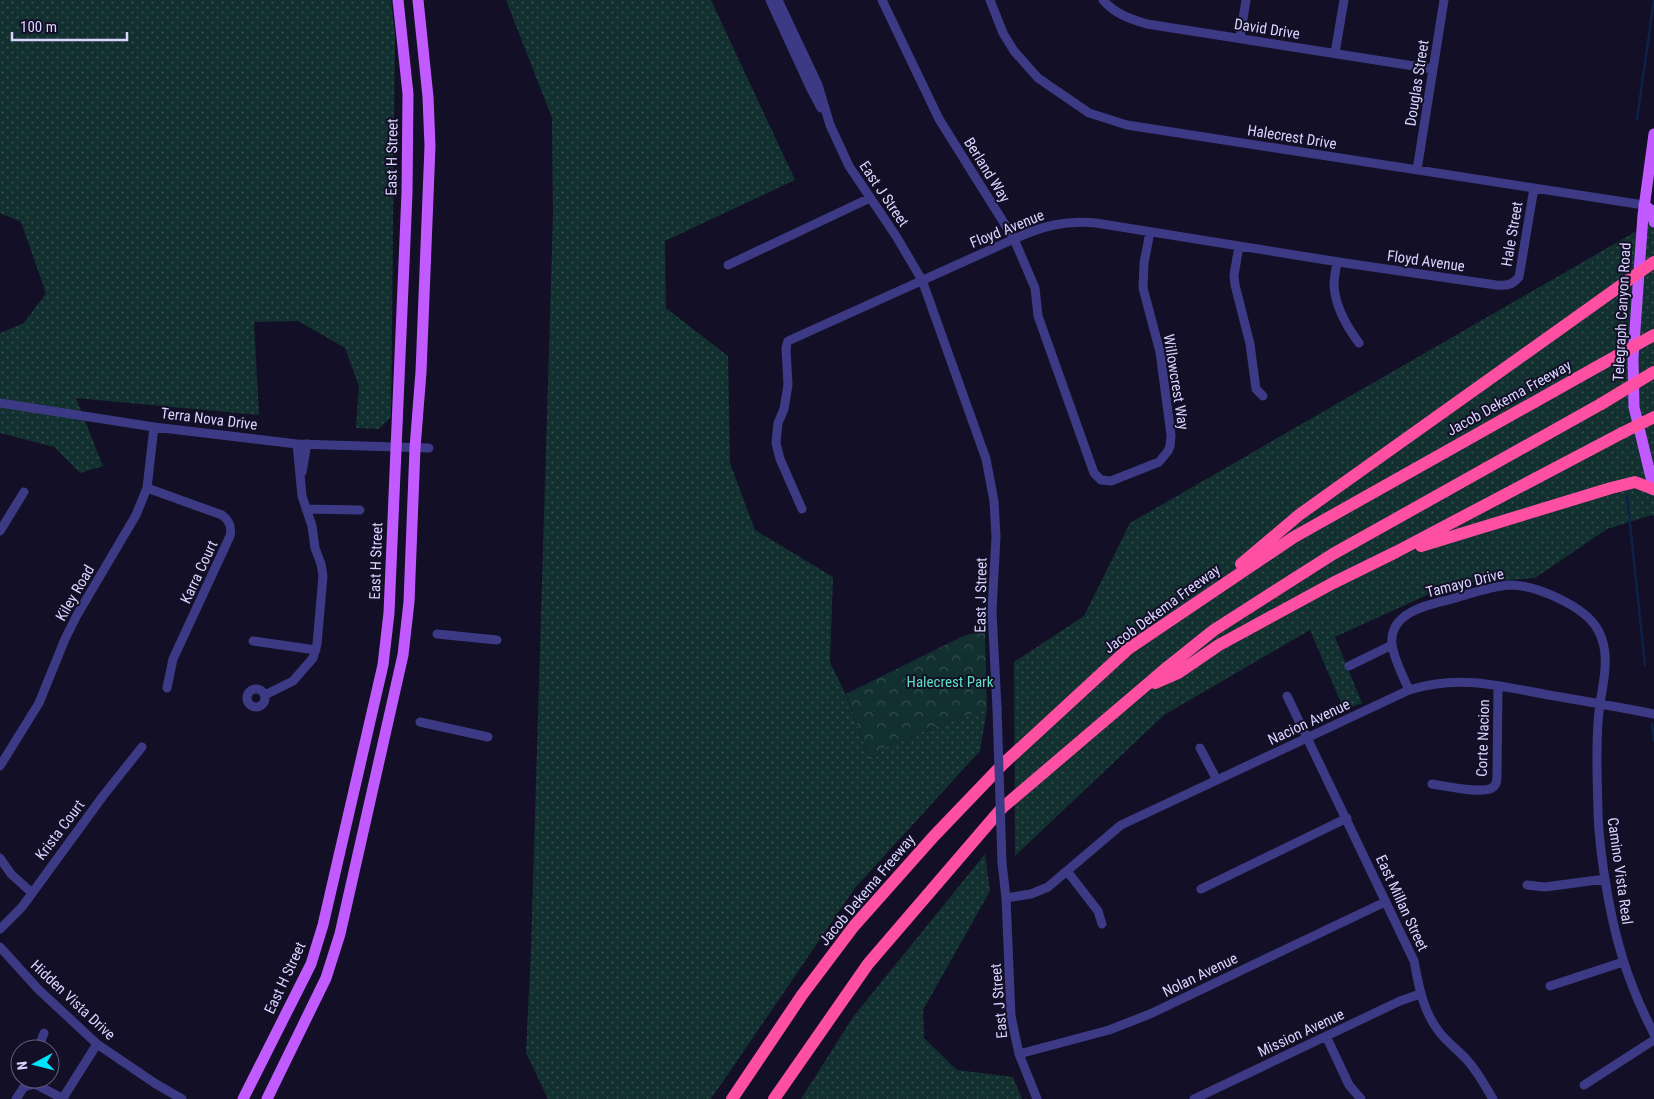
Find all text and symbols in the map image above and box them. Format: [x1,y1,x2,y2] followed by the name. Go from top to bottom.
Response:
[12,10,128,42] scale bar
[1233,15,1301,43] street label: David Drive
[20,18,57,36] text: 100 m
[1401,39,1433,127] street label: Douglas Street
[382,118,402,196] street label: East H Street
[1246,121,1338,153] street label: Halecrest Drive
[960,134,1014,206] street label: Berland Way
[856,158,912,230] street label: East J Street
[1497,200,1527,268] street label: Hale Street
[967,206,1047,252] street label: Floyd Avenue
[1609,242,1635,382] street label: Telegraph Canyon Road
[1386,247,1466,275] street label: Floyd Avenue
[1160,333,1192,431] street label: Willowcrest Way
[1444,356,1574,440] street label: Jacob Dekema Freeway
[160,404,258,434] street label: Terra Nova Drive
[366,522,386,600] street label: East H Street
[177,538,221,606] street label: Karra Court
[971,557,991,633] street label: East J Street
[1100,561,1224,657] street label: Jacob Dekema Freeway
[52,562,98,624] street label: Kiley Road
[1424,565,1506,601] street label: Tamayo Drive
[907,673,994,691] park label: Halecrest Park
[1265,695,1353,749] street label: Nacion Avenue
[1473,699,1493,777] street label: Corte Nacion
[32,796,88,864] street label: Krista Court
[1604,816,1636,926] street label: Camino Vista Real
[815,831,919,949] street label: Jacob Dekema Freeway
[1372,852,1432,954] street label: East Millan Street
[261,939,309,1017] street label: East H Street
[1159,949,1241,1001] street label: Nolan Avenue
[27,956,119,1044] street label: Hidden Vista Drive
[987,963,1011,1039] street label: East J Street
[1255,1005,1347,1061] street label: Mission Avenue
[10,1039,60,1089] north arrow
[14,1060,31,1071] text: N

